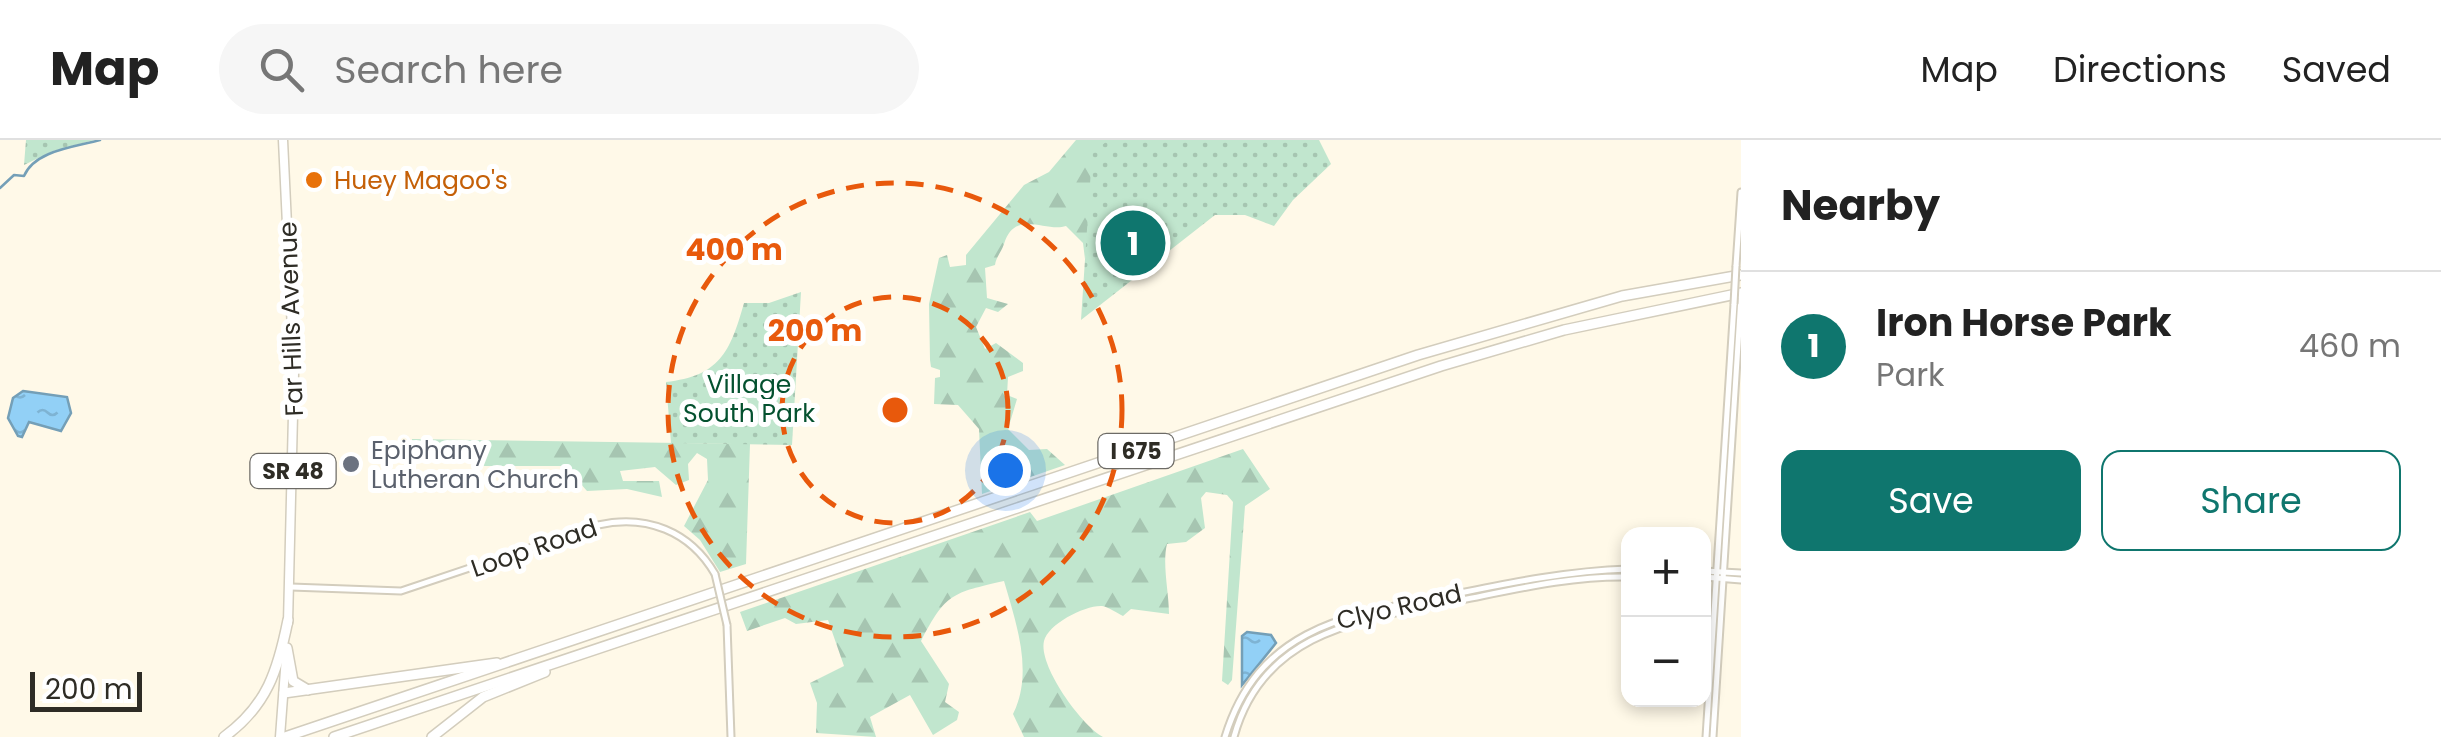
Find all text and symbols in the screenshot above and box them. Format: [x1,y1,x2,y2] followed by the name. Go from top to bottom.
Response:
[219,24,919,114] search box
[50,35,159,102] text: Map
[254,42,309,97] icon: search
[334,43,563,96] text: Search here
[1921,45,1998,94] text: Map
[2053,45,2227,94] text: Directions
[2282,45,2391,94] text: Saved
[334,163,508,198] place label: Huey Magoo's
[303,169,325,191] marker: Huey Magoo's
[1781,176,1940,235] text: Nearby
[1100,206,1166,280] pin: 1
[270,221,312,417] street label: Far Hills Avenue
[685,228,783,271] text: 400 m
[1876,296,2172,349] text: Iron Horse Park
[768,309,862,352] text: 200 m
[1807,323,1820,368] text: 1
[2299,323,2401,368] text: 460 m
[1876,352,1945,397] text: Park
[683,367,815,431] park label: Village South Park
[877,392,913,428] centre of rings
[371,433,579,497] place label: Epiphany Lutheran Church
[1098,434,1174,468] road number: I 675
[980,445,1031,496] your location
[1781,450,2081,551] button: Save
[2101,450,2401,551] button: Share
[340,453,362,475] marker: Epiphany Lutheran Church
[250,454,336,488] road number: SR 48
[466,510,602,586] street label: Loop Road
[1621,527,1711,707] map controls
[1621,527,1711,617] button: +
[1333,576,1465,638] street label: Clyo Road
[1621,617,1711,707] button: −
[30,667,142,712] scale bar
[45,670,133,709] text: 200 m

